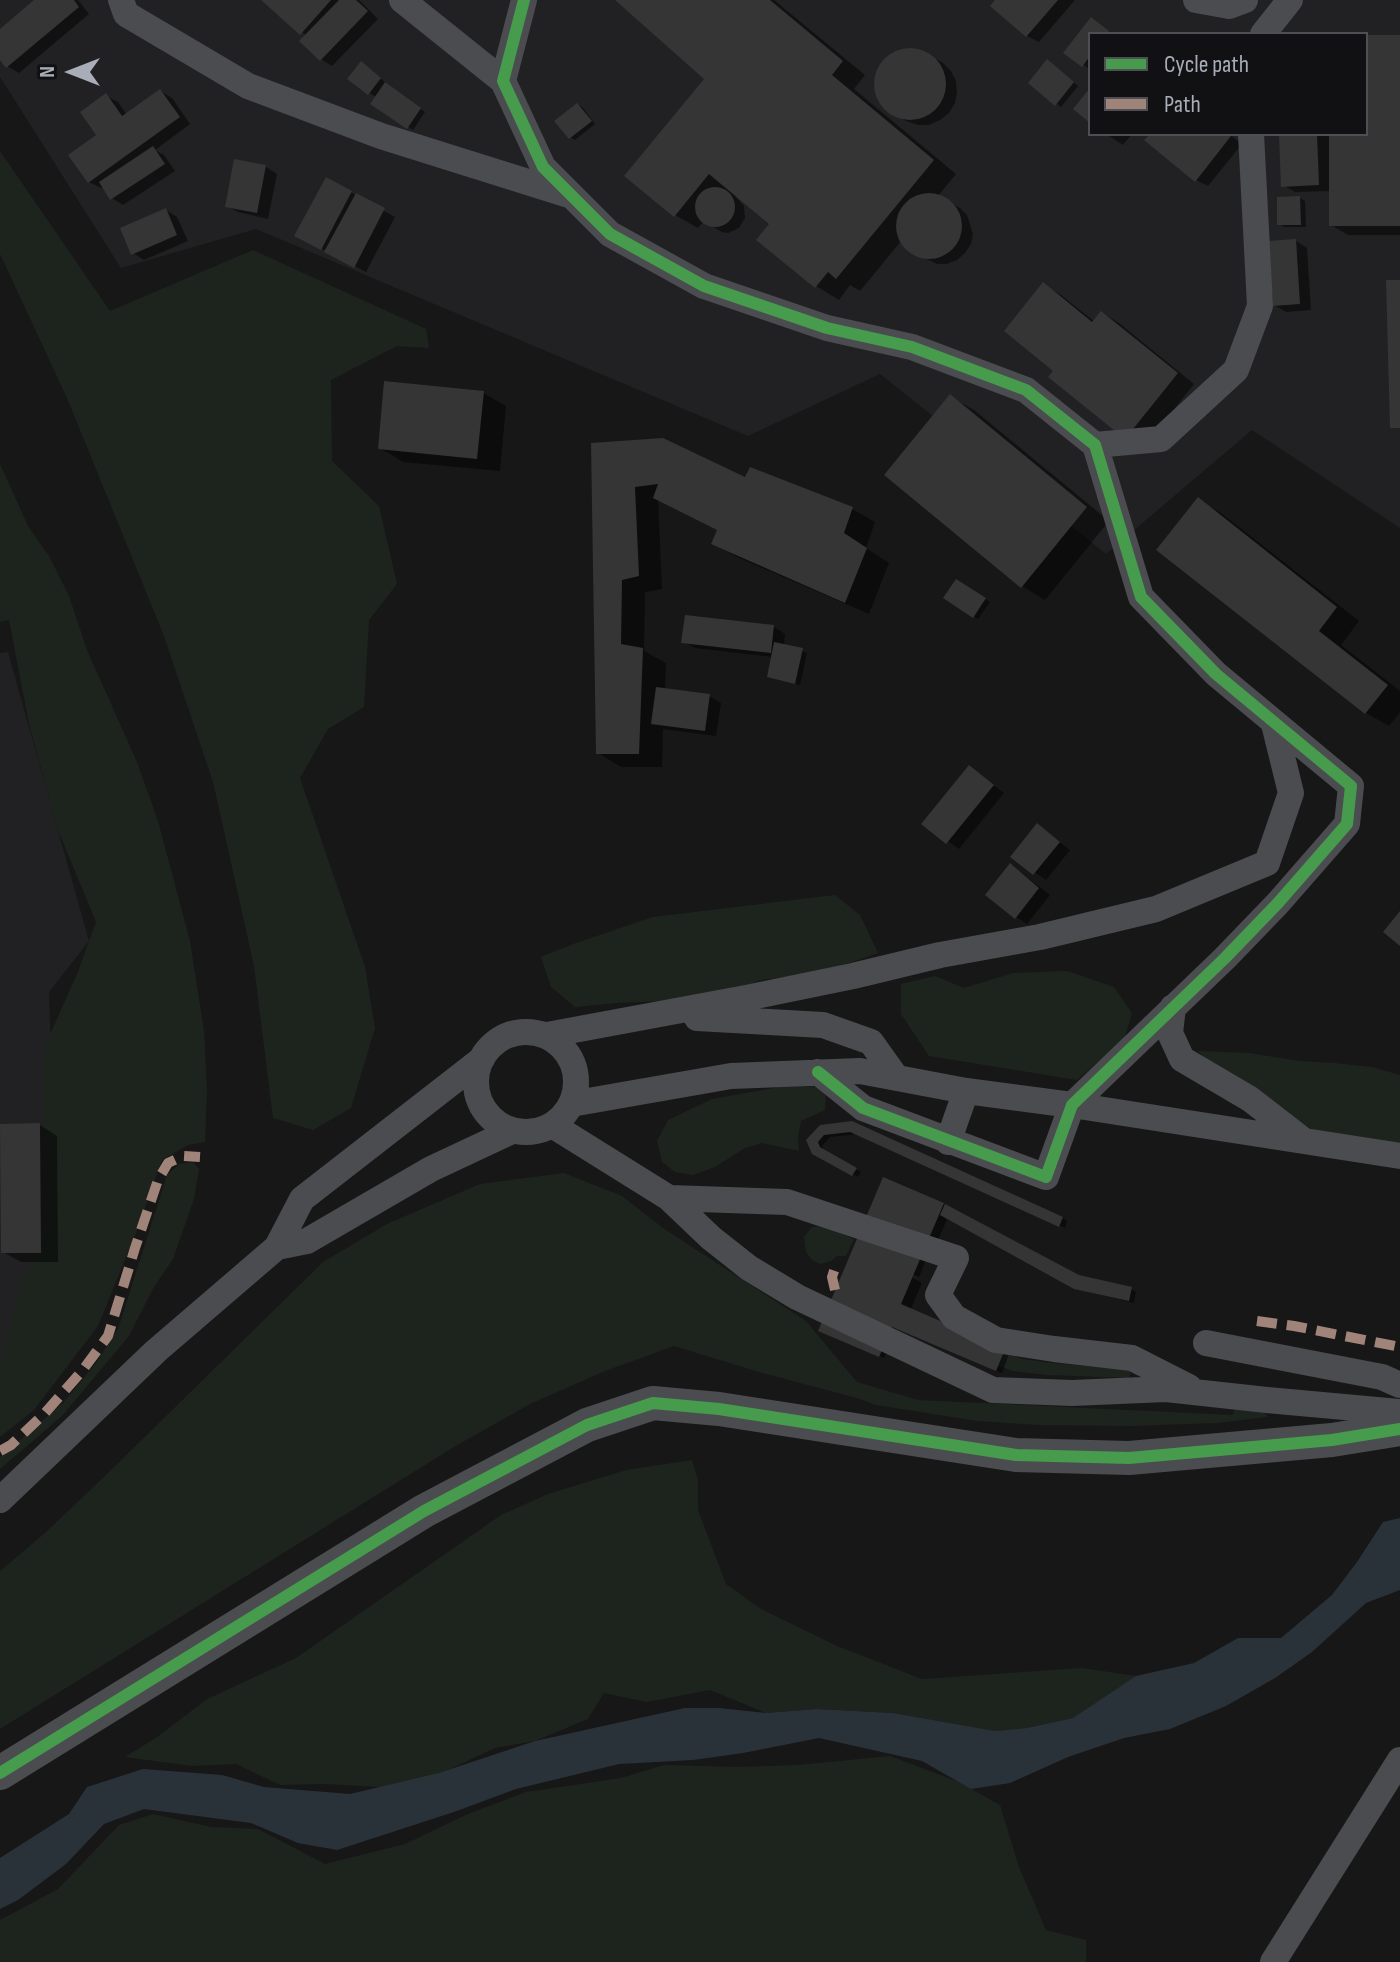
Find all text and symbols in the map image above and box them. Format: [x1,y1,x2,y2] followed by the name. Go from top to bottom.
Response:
[32,32,112,112] north arrow
[1088,32,1368,136] legend
[1164,50,1249,79] text: Cycle path
[34,66,61,78] text: N
[1164,90,1201,119] text: Path

